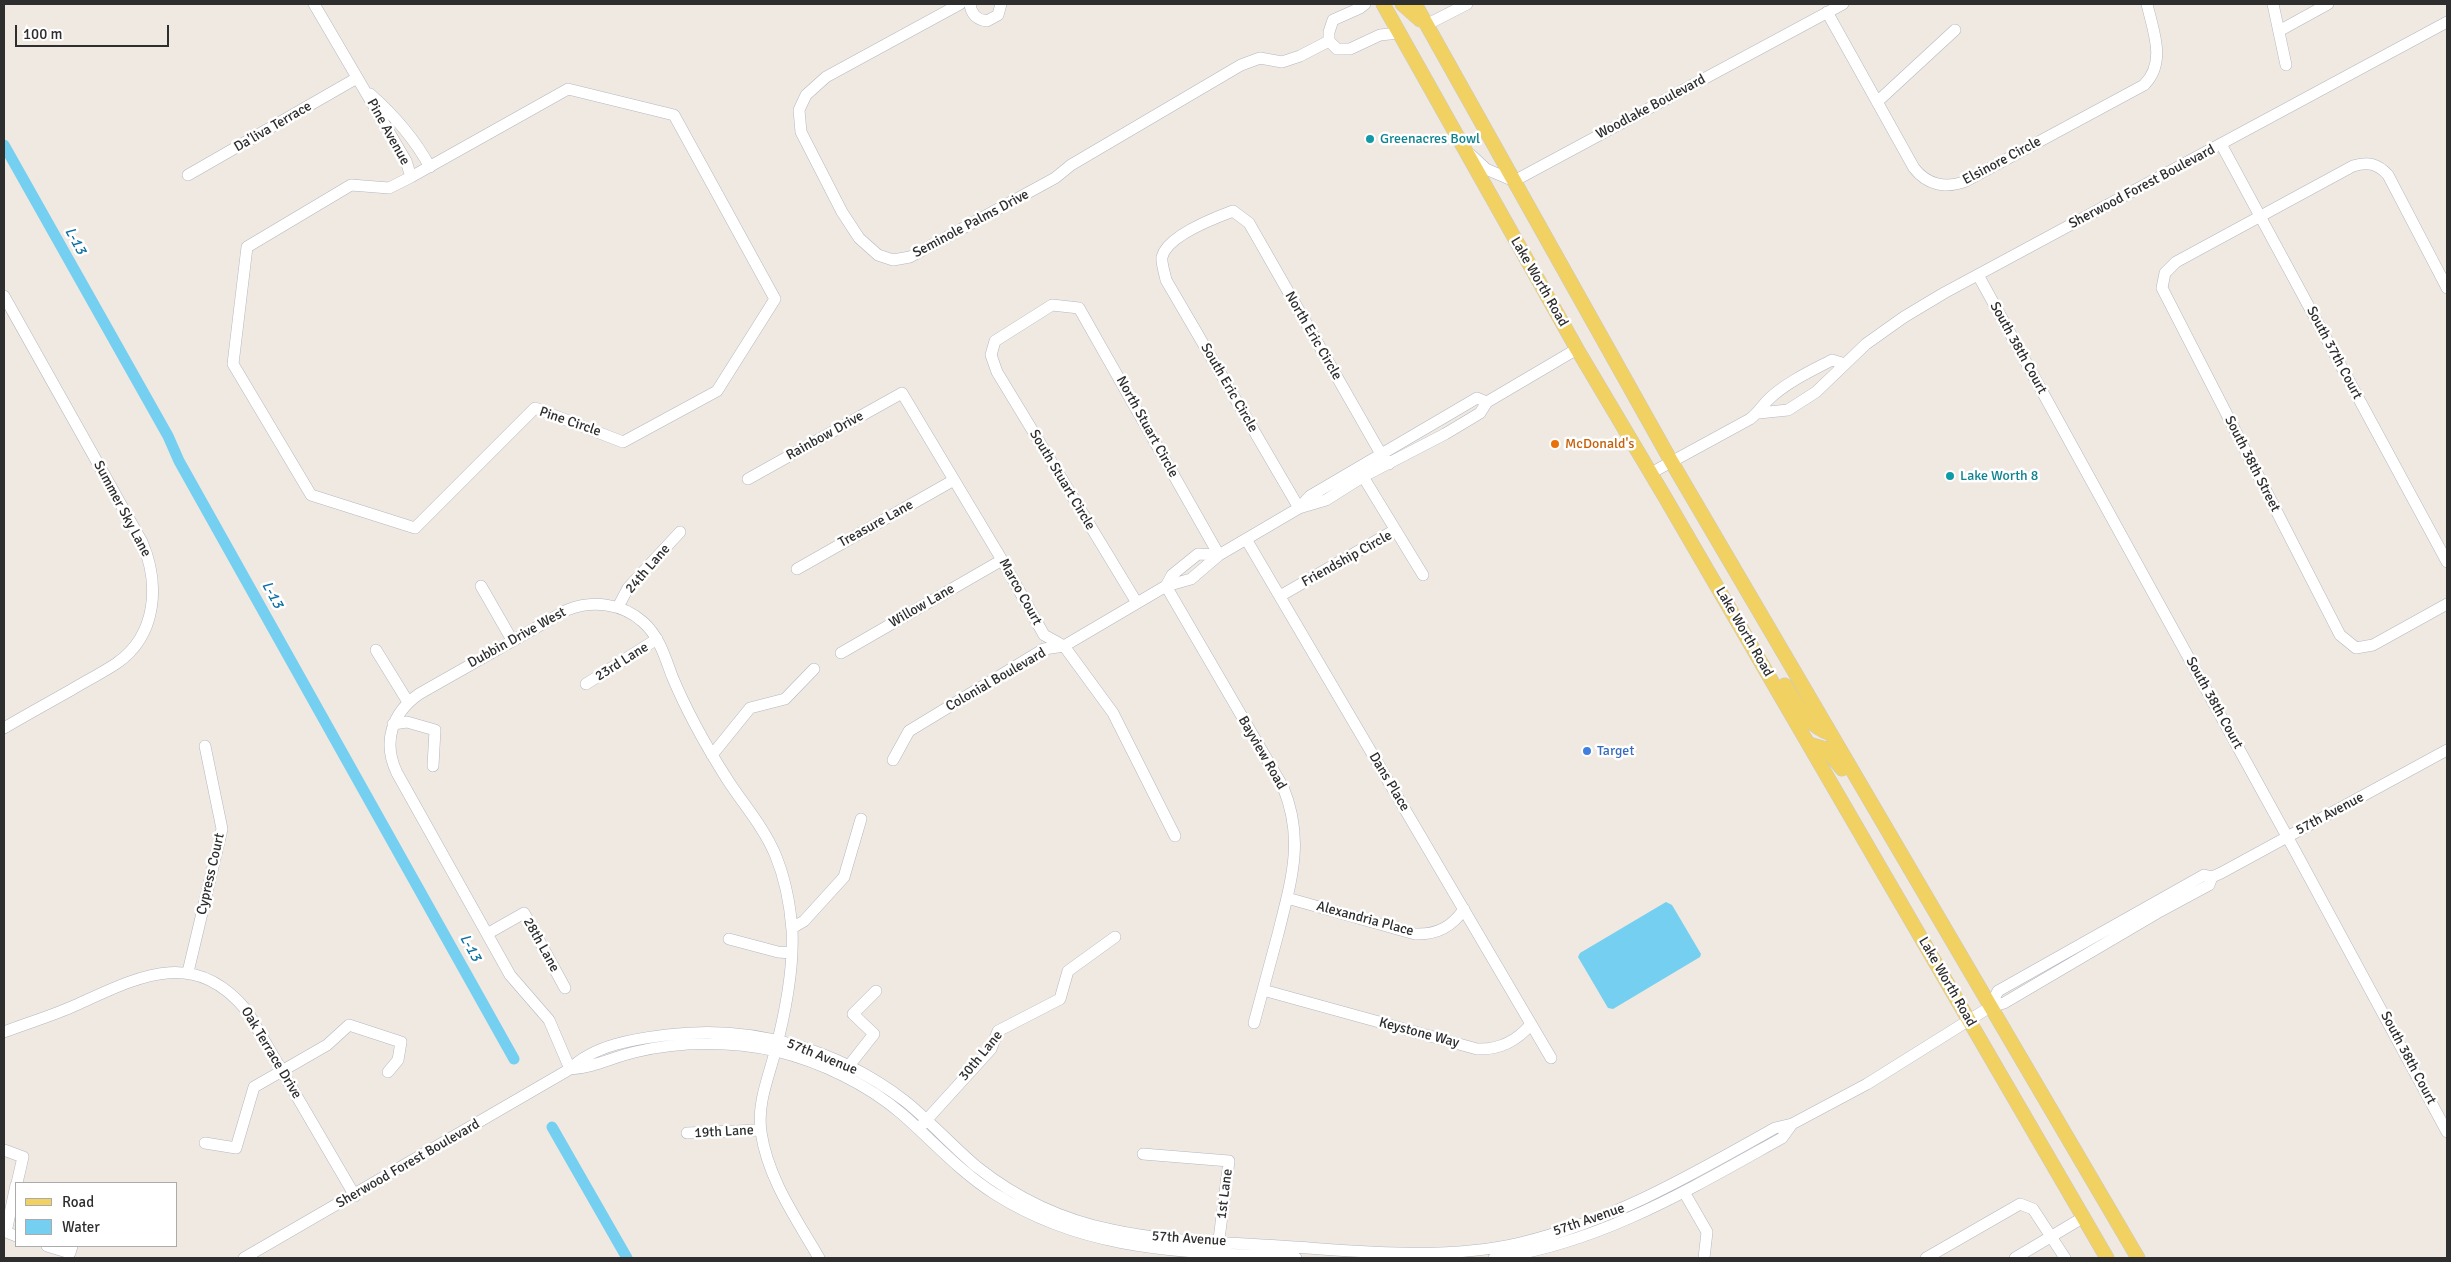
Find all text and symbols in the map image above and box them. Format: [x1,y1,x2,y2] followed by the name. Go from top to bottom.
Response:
[18,15,171,47] scale bar
[23,25,63,43] text: 100 m
[1593,71,1709,143] street label: Woodlake Boulevard
[363,96,413,168] street label: Pine Avenue
[231,98,315,156] street label: Da'liva Terrace
[1380,131,1480,147] place label: Greenacres Bowl
[1364,133,1376,145] marker: Greenacres Bowl
[1960,133,2044,189] street label: Elsinore Circle
[2066,141,2218,233] street label: Sherwood Forest Boulevard
[910,186,1032,262] street label: Seminole Palms Drive
[60,224,90,258] water label: L-13
[1507,234,1571,330] street label: Lake Worth Road
[1281,289,1345,383] street label: North Eric Circle
[1986,299,2050,397] street label: South 38th Court
[2302,304,2366,402] street label: South 37th Court
[1197,341,1261,435] street label: South Eric Circle
[1112,373,1182,481] street label: North Stuart Circle
[537,404,603,440] street label: Pine Circle
[783,408,867,464] street label: Rainbow Drive
[2221,413,2283,515] street label: South 38th Street
[1025,427,1099,533] street label: South Stuart Circle
[1565,436,1634,452] place label: McDonald's
[1549,438,1561,450] marker: McDonald's
[90,458,154,560] street label: Summer Sky Lane
[1960,468,2038,484] place label: Lake Worth 8
[1944,470,1956,482] marker: Lake Worth 8
[836,497,916,551] street label: Treasure Lane
[1299,527,1395,591] street label: Friendship Circle
[622,541,674,597] street label: 24th Lane
[995,556,1045,628] street label: Marco Court
[257,578,287,612] water label: L-13
[886,581,958,631] street label: Willow Lane
[1712,584,1776,680] street label: Lake Worth Road
[465,604,569,672] street label: Dubbin Drive West
[592,639,652,685] street label: 23rd Lane
[943,645,1049,715] street label: Colonial Boulevard
[2182,654,2246,752] street label: South 38th Court
[1234,713,1290,793] street label: Bayview Road
[1597,743,1634,759] place label: Target
[1581,745,1593,757] marker: Target
[1365,750,1413,814] street label: Dans Place
[2293,789,2367,839] street label: 57th Avenue
[193,832,229,916] street label: Cypress Court
[1315,898,1415,940] street label: Alexandria Place
[519,915,563,975] street label: 28th Lane
[455,931,485,965] water label: L-13
[1915,934,1979,1030] street label: Lake Worth Road
[237,1004,305,1102] street label: Oak Terrace Drive
[2376,1009,2440,1107] street label: South 38th Court
[1377,1014,1461,1052] street label: Keystone Way
[956,1028,1006,1084] street label: 30th Lane
[784,1035,860,1079] street label: 57th Avenue
[333,1116,483,1212] street label: Sherwood Forest Boulevard
[694,1122,754,1142] street label: 19th Lane
[1214,1168,1236,1220] street label: 1st Lane
[15,1182,178,1247] legend
[62,1193,94,1211] text: Road
[1551,1200,1627,1240] street label: 57th Avenue
[62,1218,100,1236] text: Water
[1151,1228,1227,1250] street label: 57th Avenue

